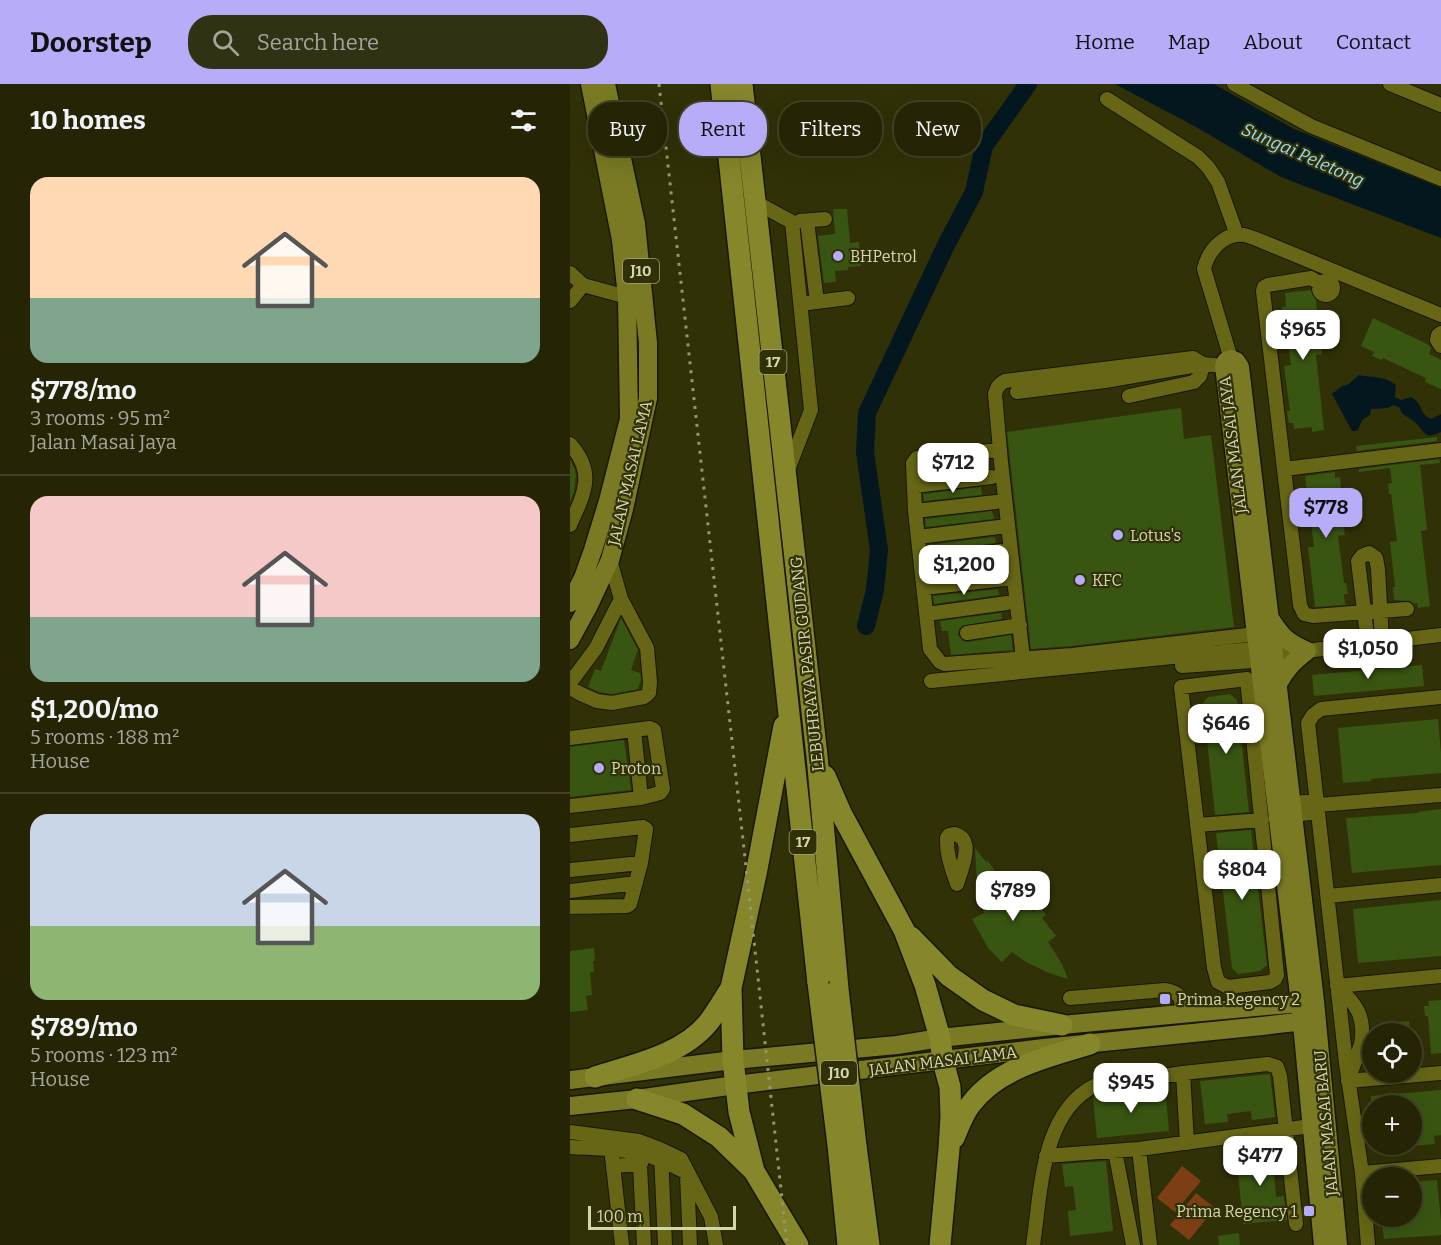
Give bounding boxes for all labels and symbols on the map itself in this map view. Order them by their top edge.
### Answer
water label: Sungai Peletong [1238,118,1368,192]
place label: BHPetrol [850,247,917,266]
marker: BHPetrol [831,249,845,263]
road number: J10 [623,259,659,283]
pin: $965 [1267,310,1339,361]
road number: 17 [760,350,786,374]
street label: JALAN MASAI JAYA [1215,374,1251,516]
street label: JALAN MASAI LAMA [604,398,656,548]
pin: $712 [917,443,989,494]
pin: $778 [1290,488,1362,539]
place label: Lotus's [1130,526,1181,545]
marker: Lotus's [1111,528,1125,542]
pin: $1,200 [915,545,1013,596]
street label: LEBUHRAYA PASIR GUDANG [786,556,828,772]
place label: KFC [1092,571,1122,590]
marker: KFC [1073,573,1087,587]
pin: $1,050 [1319,629,1417,680]
pin: $646 [1190,704,1262,755]
place label: Proton [611,759,661,778]
marker: Proton [592,761,606,775]
road number: 17 [790,830,816,854]
pin: $804 [1206,850,1278,901]
pin: $789 [977,871,1049,922]
place label: Prima Regency 2 [1177,990,1300,1009]
marker: Prima Regency 2 [1158,992,1172,1006]
street label: JALAN MASAI LAMA [867,1042,1019,1080]
street label: JALAN MASAI BARU [1310,1049,1342,1198]
road number: J10 [821,1061,857,1085]
pin: $945 [1095,1063,1167,1114]
pin: $477 [1224,1136,1296,1187]
place label: Prima Regency 1 [1176,1202,1297,1221]
scale bar [588,1203,736,1230]
marker: Prima Regency 1 [1302,1204,1316,1218]

